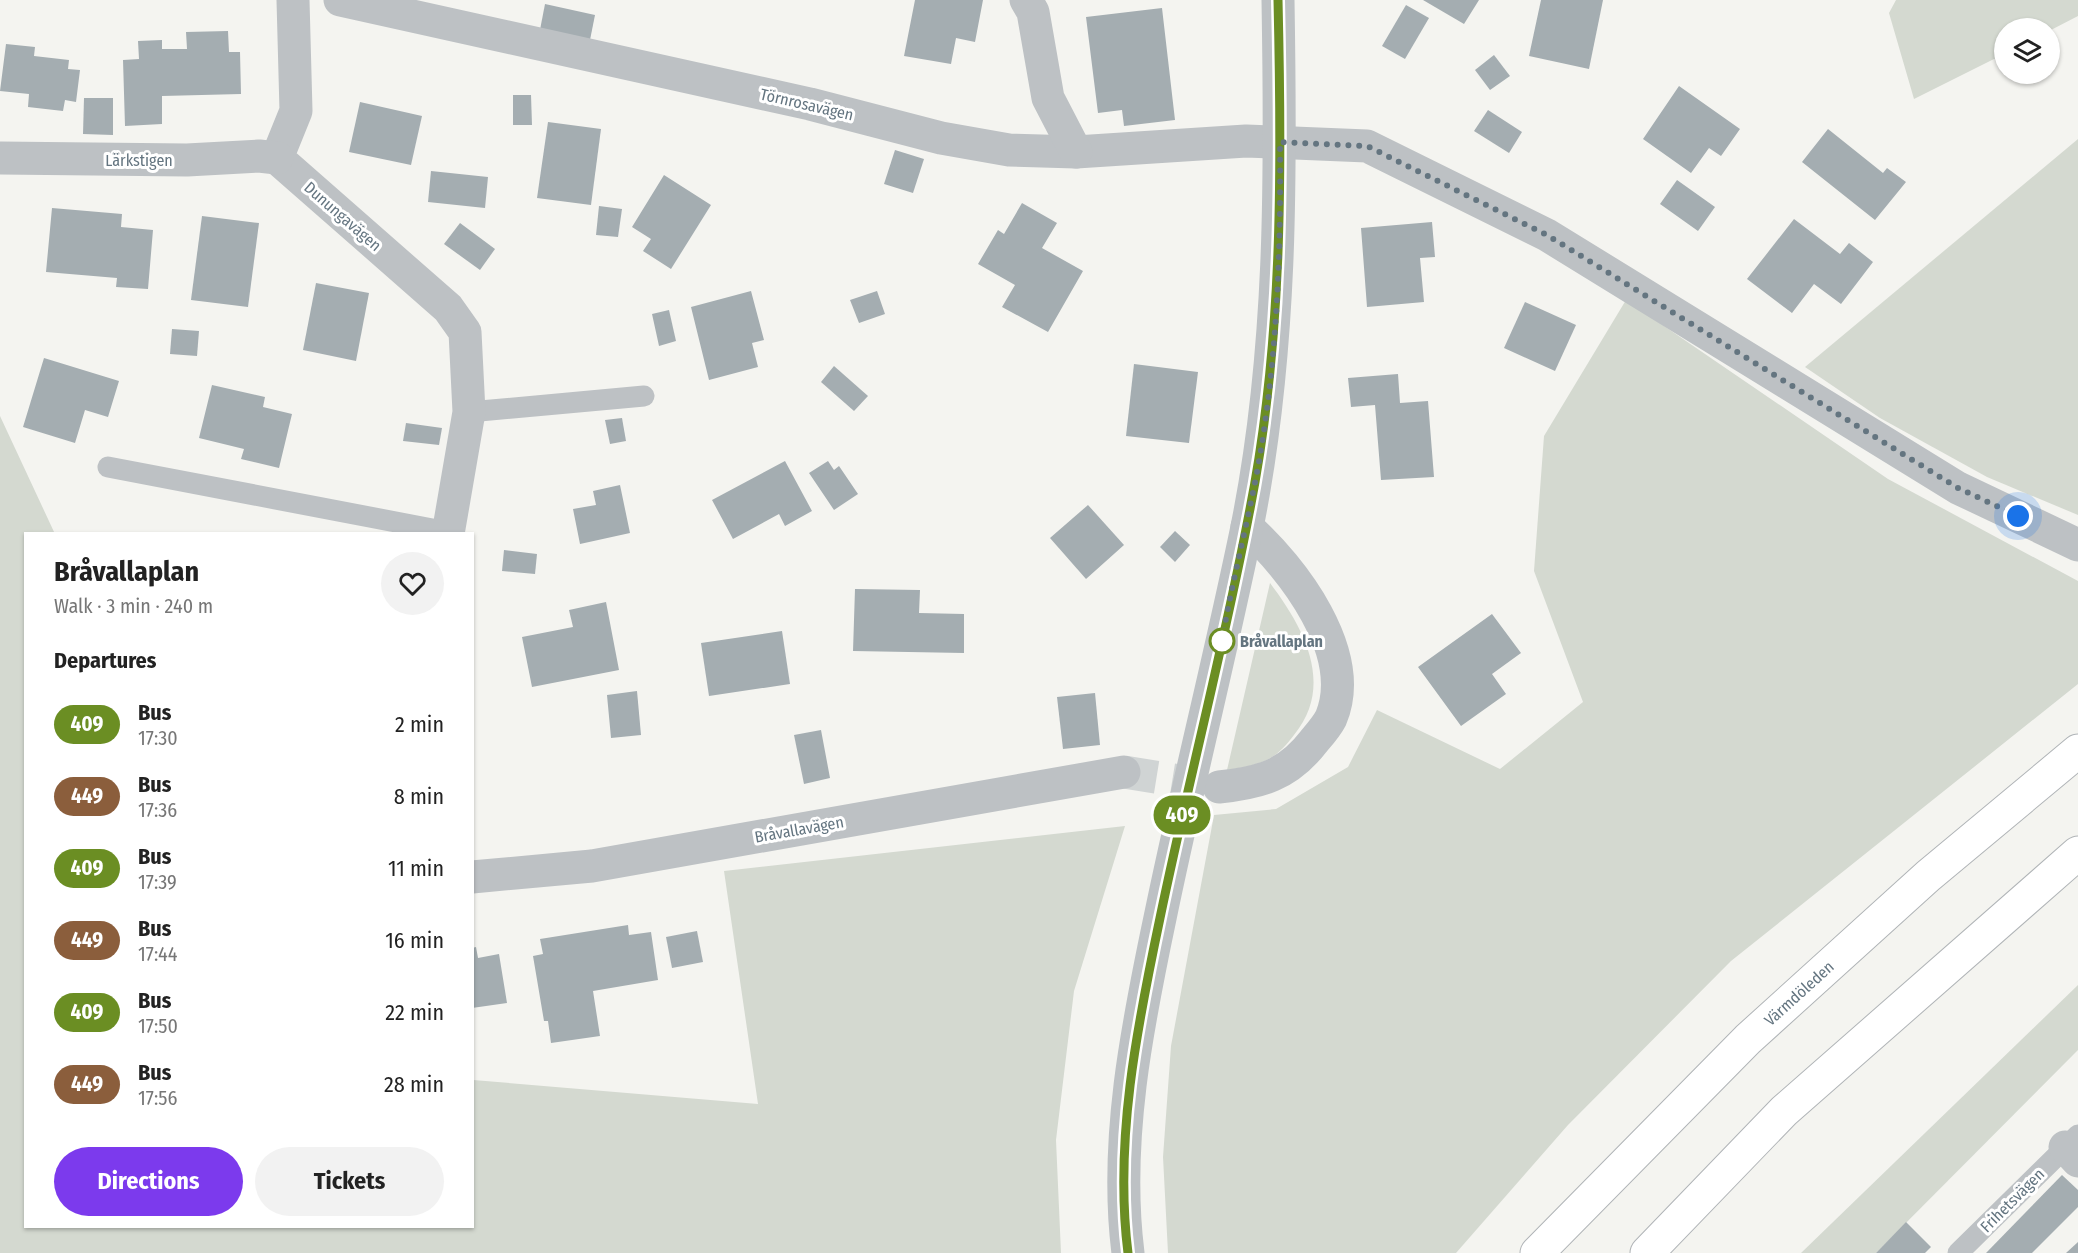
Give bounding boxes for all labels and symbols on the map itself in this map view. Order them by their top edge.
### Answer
street label: Törnrosavägen [758,85,855,124]
street label: Lärkstigen [105,151,173,170]
street label: Dunungavägen [300,178,385,255]
your location [2003,501,2033,531]
marker: Bråvallaplan [1209,628,1235,654]
place label: Bråvallaplan [1240,632,1323,651]
line badge: 409 [1148,796,1216,834]
street label: Bråvallavägen [753,812,845,847]
street label: Värmdöleden [1760,957,1838,1030]
street label: Frihetsvägen [1976,1164,2048,1236]

